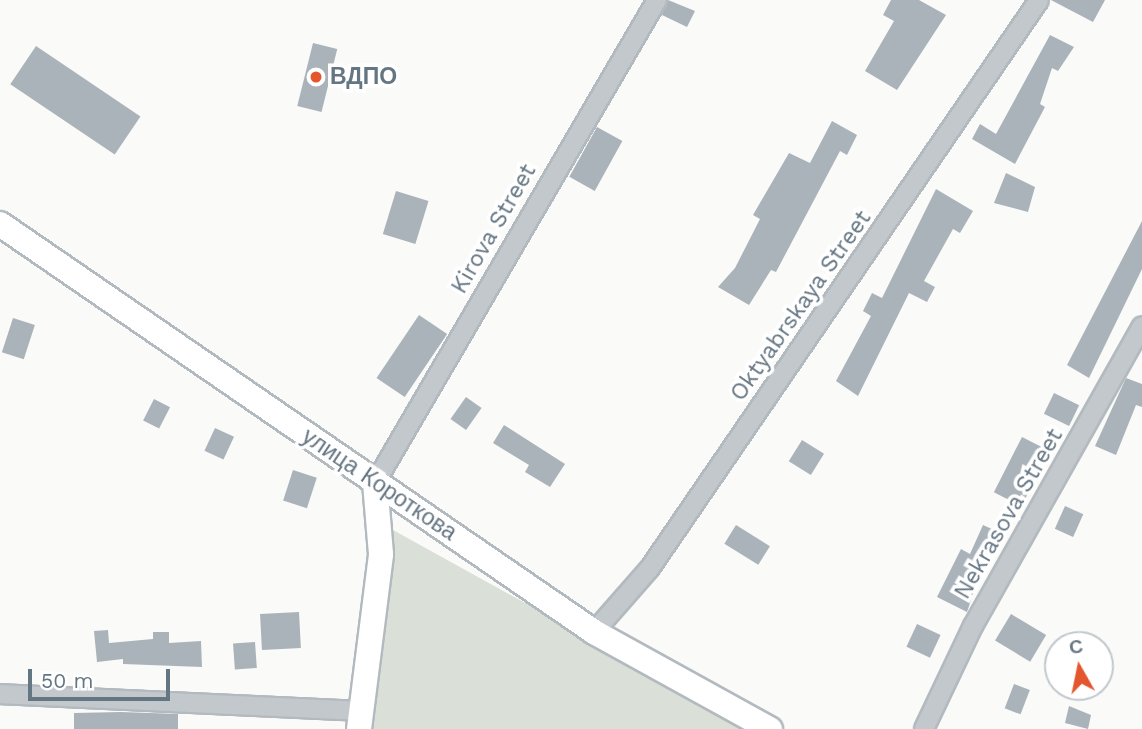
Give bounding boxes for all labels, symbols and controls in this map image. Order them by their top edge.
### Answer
place label: ВДПО [330,63,397,91]
marker: ВДПО [308,69,324,85]
street label: Kirova Street [446,159,542,299]
street label: Oktyabrskaya Street [725,205,877,407]
street label: улица Короткова [296,423,462,547]
street label: Nekrasova Street [949,424,1069,604]
north arrow [1044,631,1114,701]
text: С [1067,634,1085,659]
scale bar [32,656,173,700]
text: 50 m [41,668,93,693]

